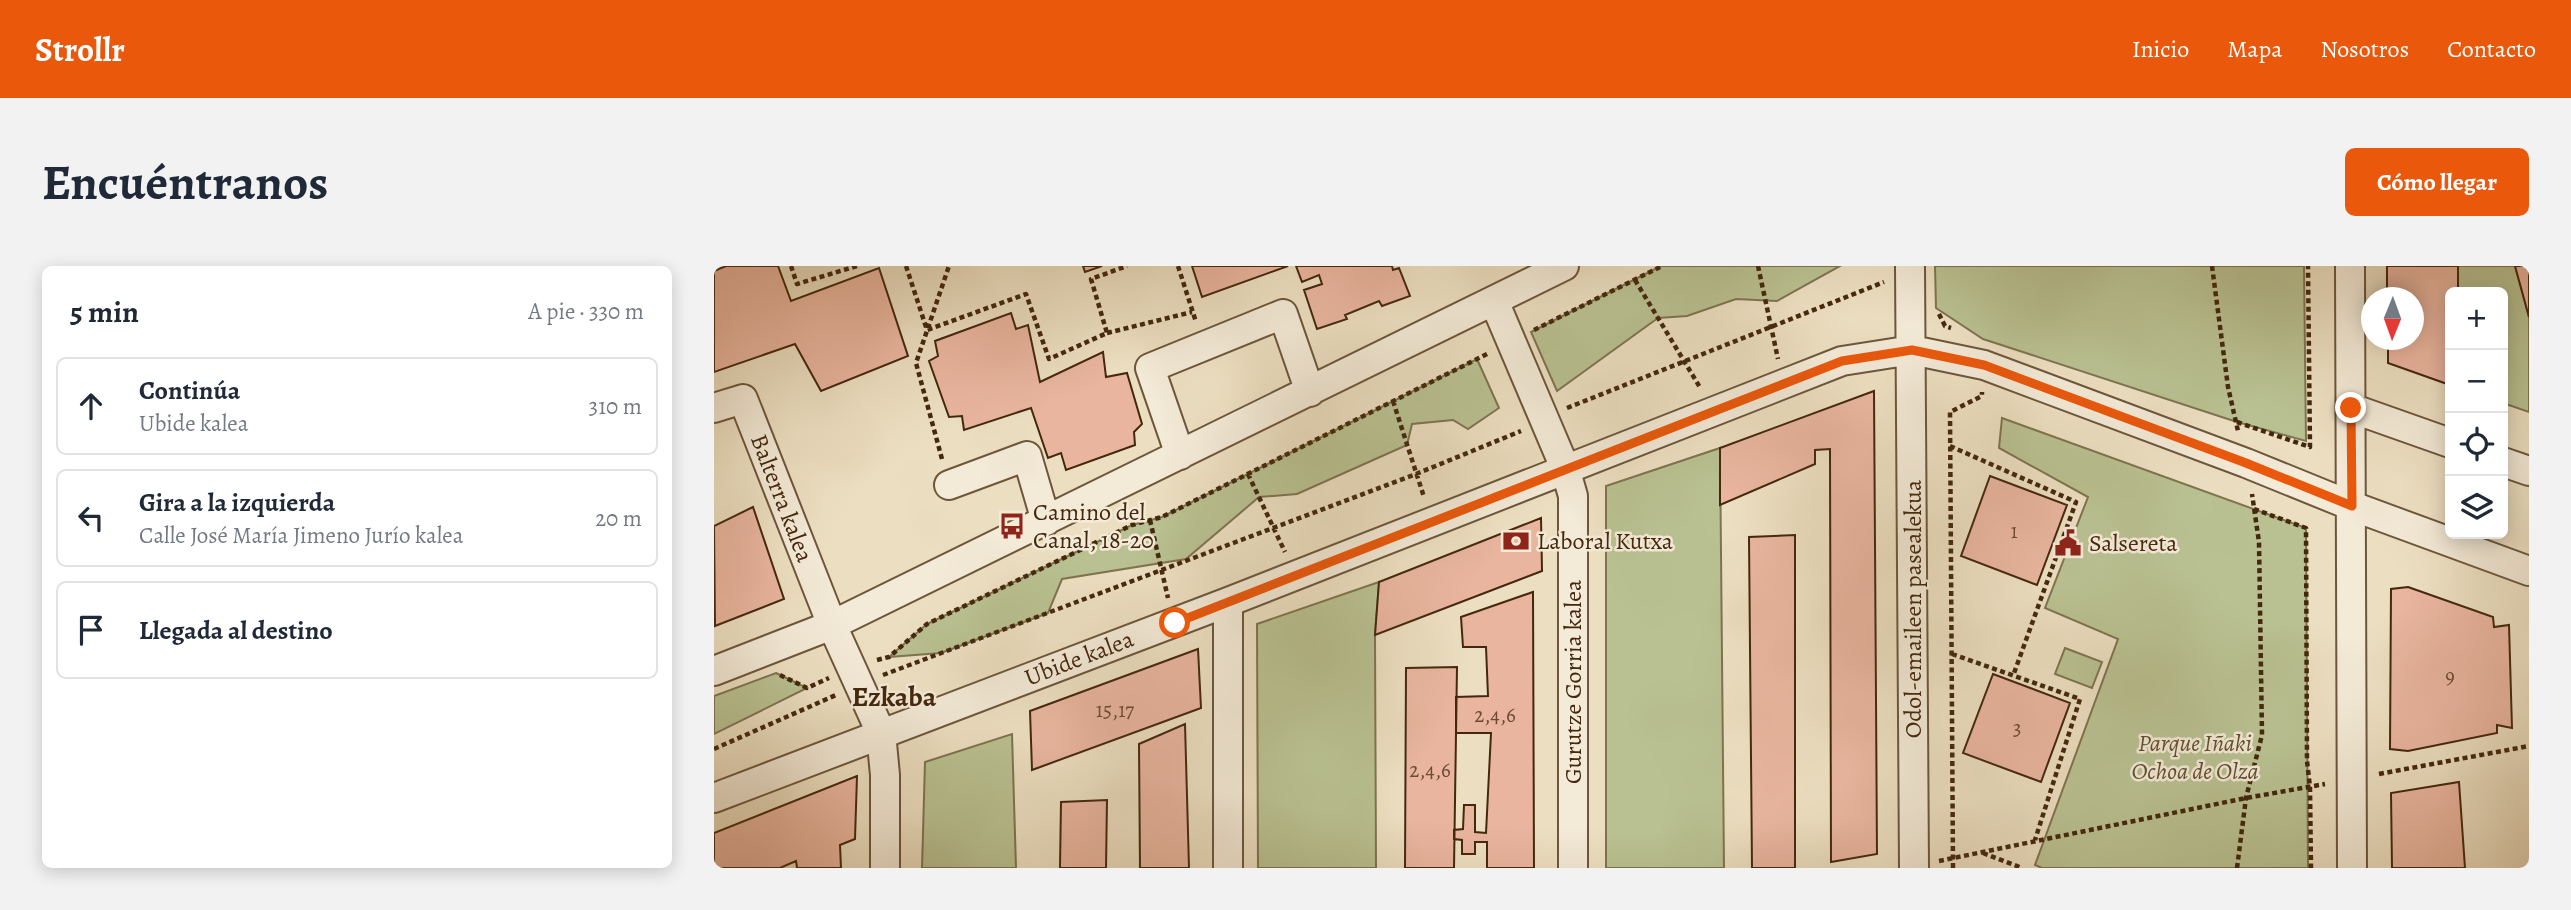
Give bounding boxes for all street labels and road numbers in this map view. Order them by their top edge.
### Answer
street label: Balterra kalea [743,429,821,567]
street label: Odol-emaileen pasealekua [1897,479,1929,738]
street label: Gurutze Gorria kalea [1557,579,1589,784]
street label: Ubide kalea [1020,622,1139,693]

